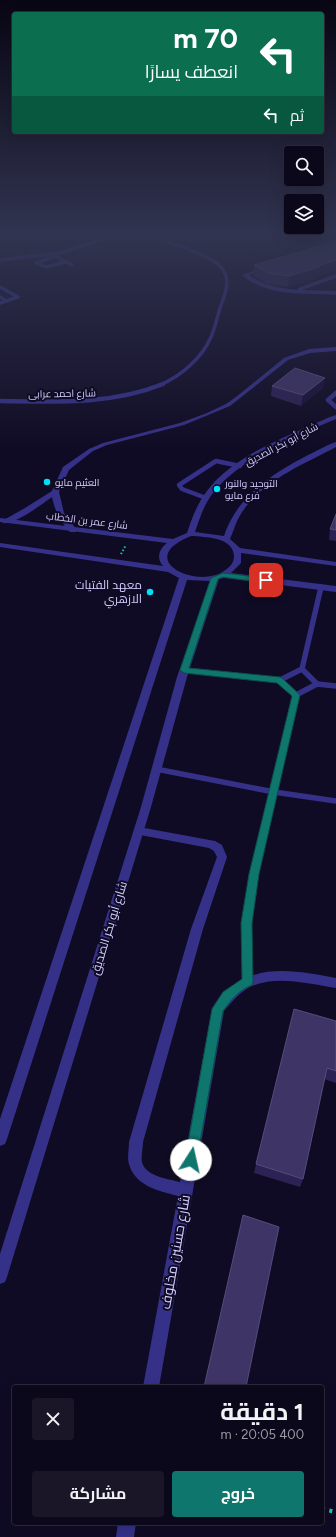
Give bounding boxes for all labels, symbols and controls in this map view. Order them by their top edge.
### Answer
text: 70 m [173,21,238,55]
icon: left [252,28,304,80]
text: انعطف يسارًا [145,61,238,83]
icon: left [260,104,282,126]
text: ثم [290,107,304,125]
map controls [284,146,324,234]
button: search [284,146,324,186]
button: layers [284,194,324,234]
street label: شارع احمد عرابى [28,386,96,401]
street label: شارع أبو بكر الصديق [242,420,320,469]
place label: العثيم مايو [55,476,100,490]
marker: العثيم مايو [42,477,52,487]
place label: التوحيد والنور فرع مايو [224,477,278,502]
marker: التوحيد والنور فرع مايو [212,484,222,494]
street label: شارع عمر بن الخطاب [45,509,128,532]
pin [249,563,283,597]
icon: arrive [255,569,277,591]
place label: معهد الفتيات الازهري [75,578,142,609]
marker: معهد الفتيات الازهري [145,587,155,597]
street label: شارع أبو بكر الصديق [87,879,131,977]
position arrow [170,1139,212,1181]
street label: شارع حسنين مخلوف [157,1193,194,1311]
text: 1 دقيقة [220,1397,304,1426]
button: close [32,1398,74,1440]
text: 400 m · 20:05 [221,1427,304,1442]
button: مشاركة [32,1471,164,1517]
button: خروج [172,1471,304,1517]

